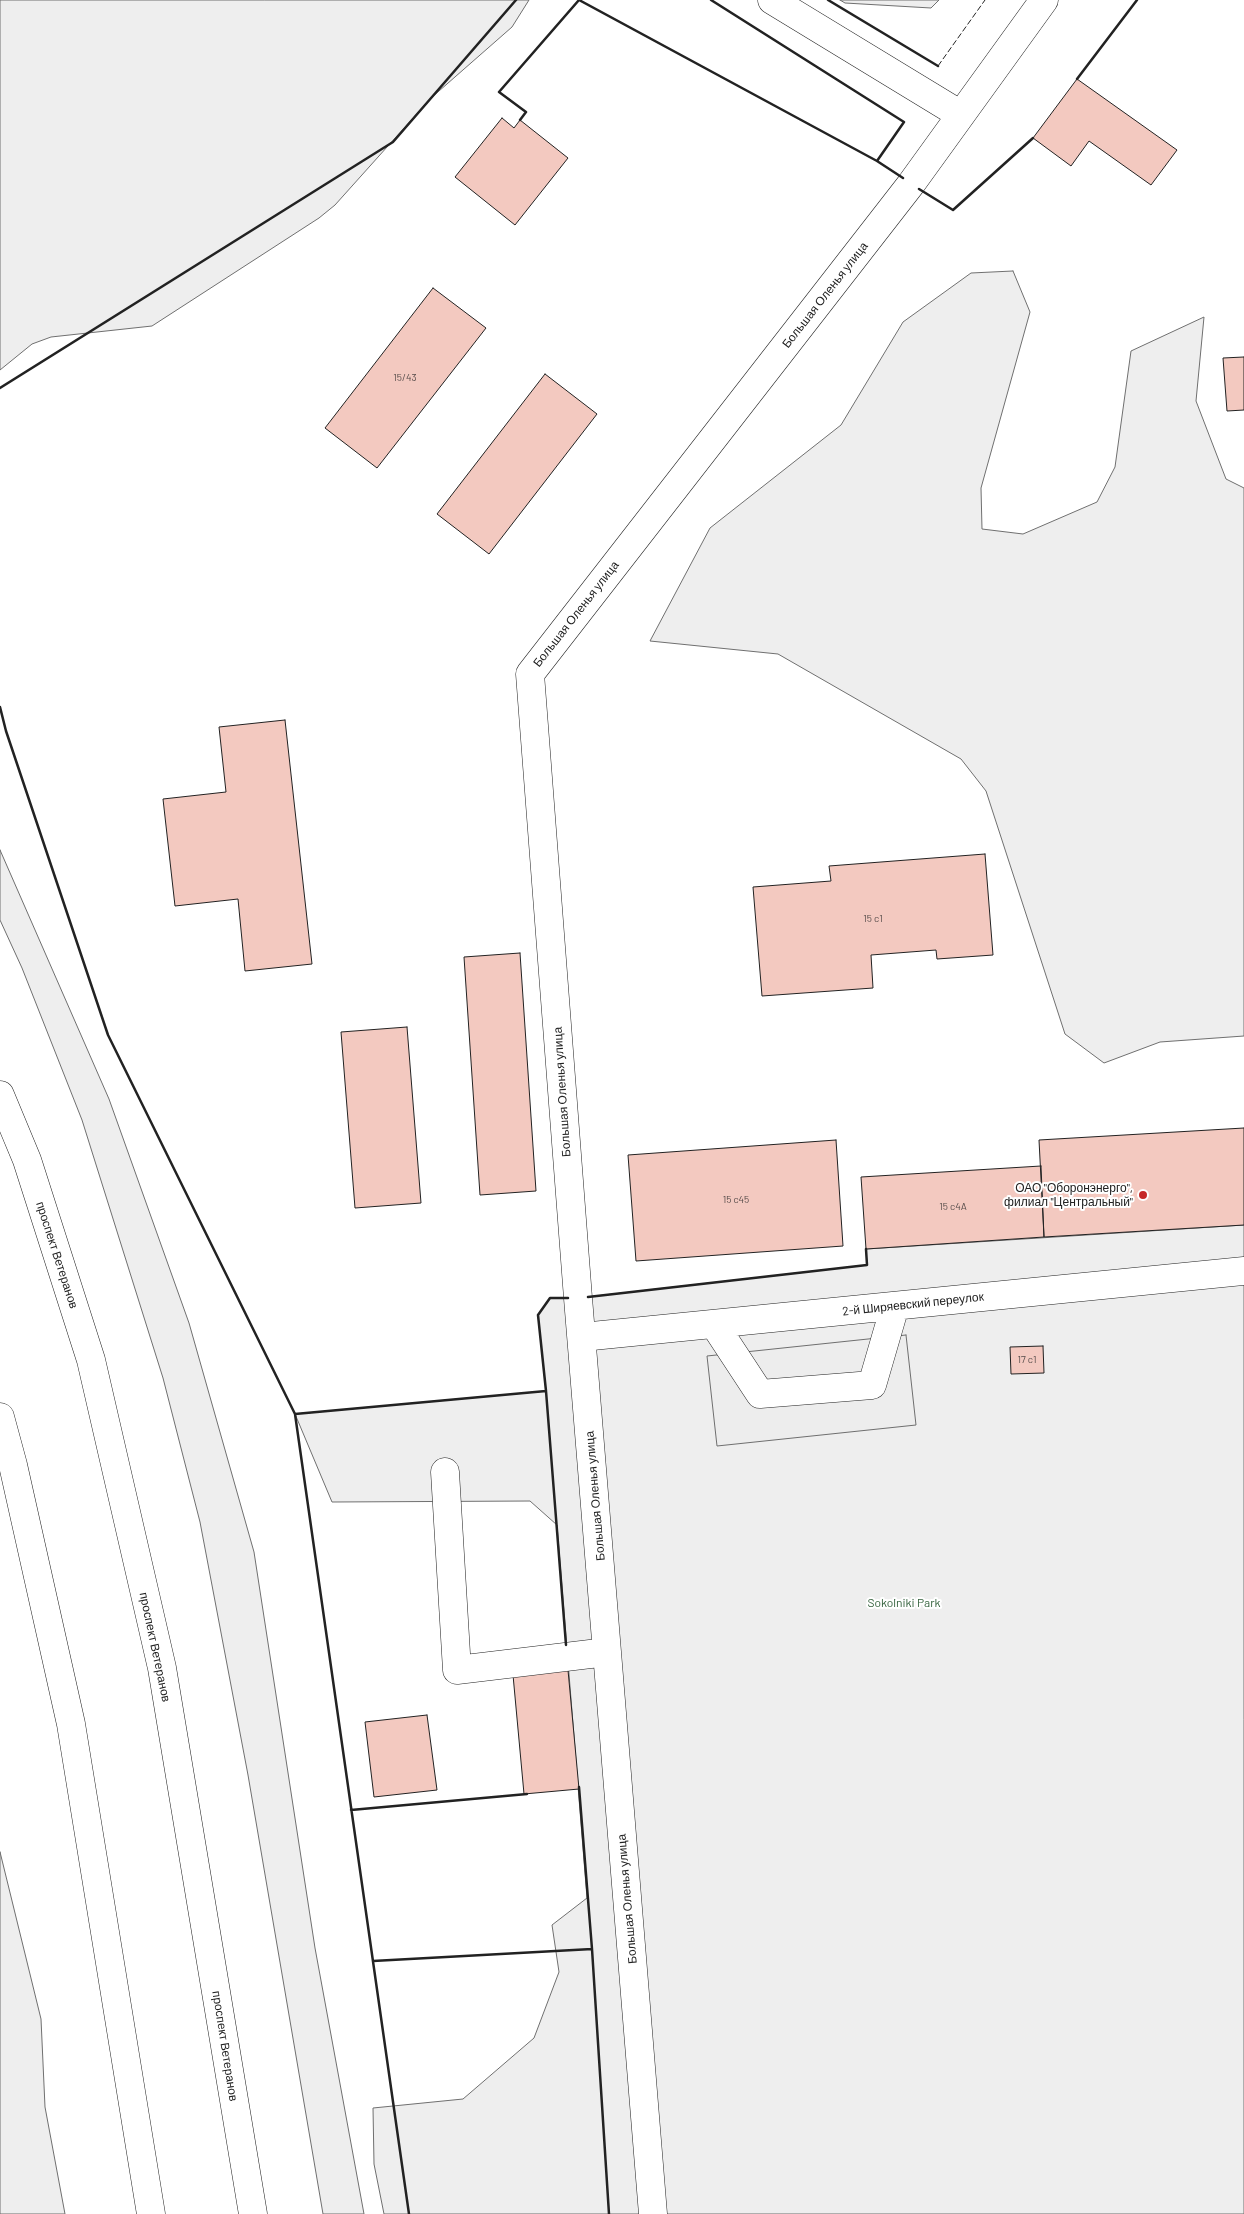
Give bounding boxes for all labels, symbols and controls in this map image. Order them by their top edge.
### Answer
street label: Большая Оленья улица [779,239,871,351]
house number: 15/43 [393,372,417,384]
street label: Большая Оленья улица [530,558,622,670]
house number: 15 c1 [863,913,883,925]
street label: Большая Оленья улица [550,1026,574,1158]
place label: ОАО "Оборонэнерго", филиал "Центральный" [1004,1181,1133,1209]
marker: ОАО "Оборонэнерго", филиал "Центральный" [1137,1189,1149,1201]
house number: 15 c45 [723,1194,749,1206]
street label: проспект Ветеранов [33,1200,81,1310]
house number: 15 c4A [939,1201,967,1213]
street label: 2-й Ширяевский переулок [842,1289,984,1319]
house number: 17 c1 [1018,1354,1036,1366]
street label: Большая Оленья улица [582,1430,608,1562]
street label: проспект Ветеранов [136,1591,174,1703]
park label: Sokolniki Park [867,1596,941,1610]
street label: Большая Оленья улица [614,1833,640,1965]
street label: проспект Ветеранов [209,1990,241,2102]

